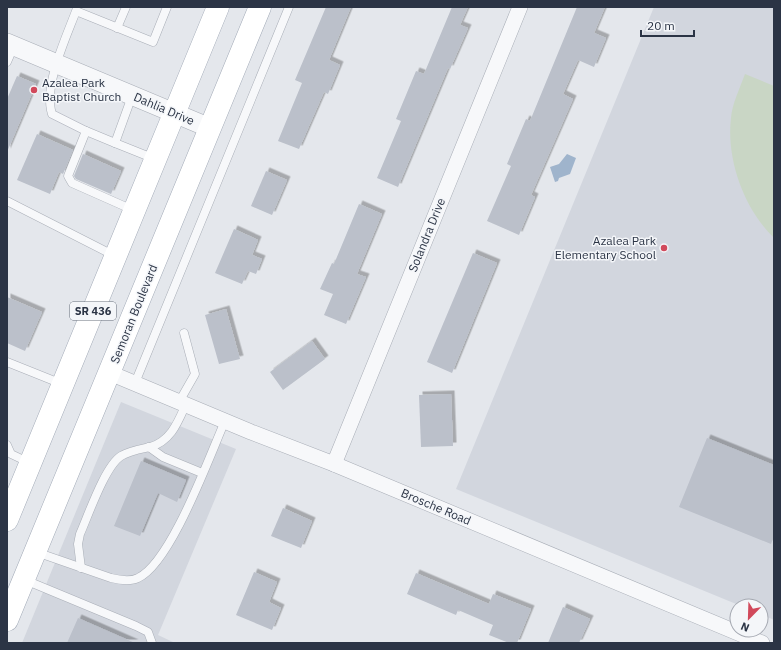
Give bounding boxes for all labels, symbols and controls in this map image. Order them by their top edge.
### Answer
scale bar [641,12,694,38]
text: 20 m [647,18,675,33]
place label: Azalea Park Baptist Church [42,75,121,104]
marker: Azalea Park Baptist Church [29,85,39,95]
street label: Dahlia Drive [132,89,197,128]
street label: Solandra Drive [405,195,448,274]
place label: Azalea Park Elementary School [555,233,657,262]
marker: Azalea Park Elementary School [659,243,669,253]
street label: Semoran Boulevard [107,262,160,366]
road number: SR 436 [70,302,116,320]
street label: Brosche Road [399,485,473,528]
north arrow [729,598,769,638]
text: N [739,619,751,635]

